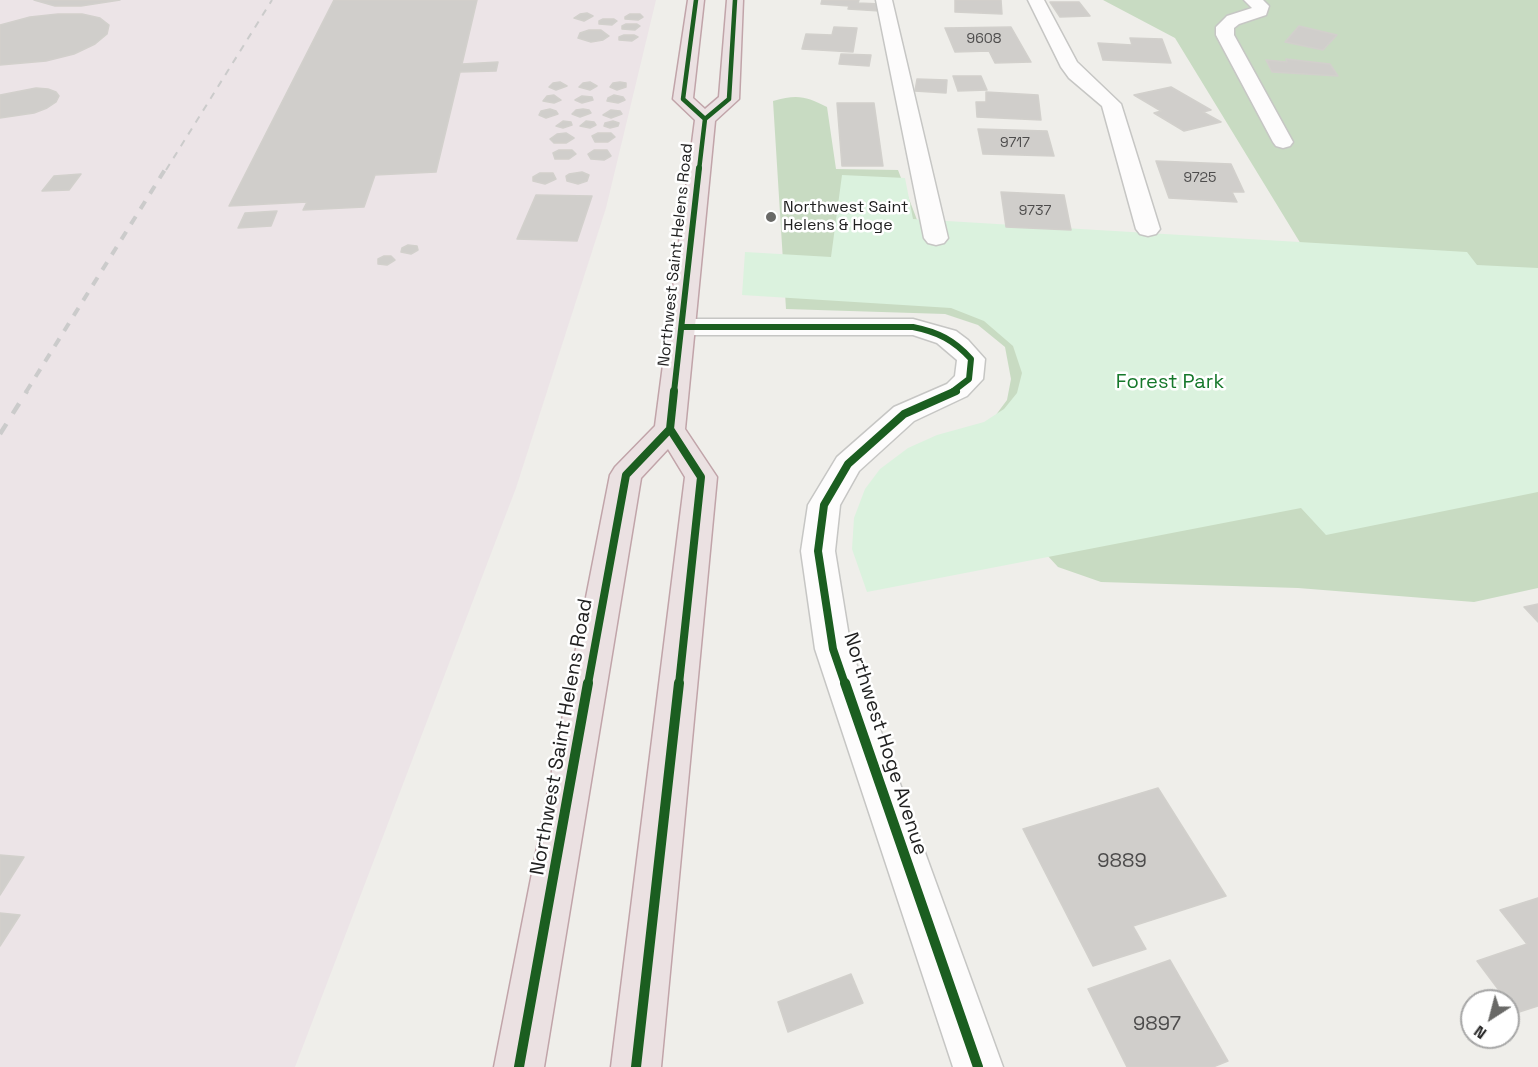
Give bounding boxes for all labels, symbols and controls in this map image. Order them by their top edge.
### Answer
house number: 9608 [967,31,1001,47]
house number: 9717 [1000,135,1030,151]
street label: Northwest Saint Helens Road [655,142,697,368]
house number: 9725 [1184,170,1216,186]
place label: Northwest Saint Helens & Hoge [783,198,908,236]
house number: 9737 [1019,203,1051,219]
marker: Northwest Saint Helens & Hoge [764,210,778,224]
park label: Forest Park [1116,371,1224,395]
street label: Northwest Saint Helens Road [526,597,598,877]
street label: Northwest Hoge Avenue [838,630,932,858]
house number: 9889 [1097,850,1147,874]
north arrow [1460,989,1520,1049]
house number: 9897 [1133,1013,1181,1037]
text: N [1470,1021,1491,1044]

